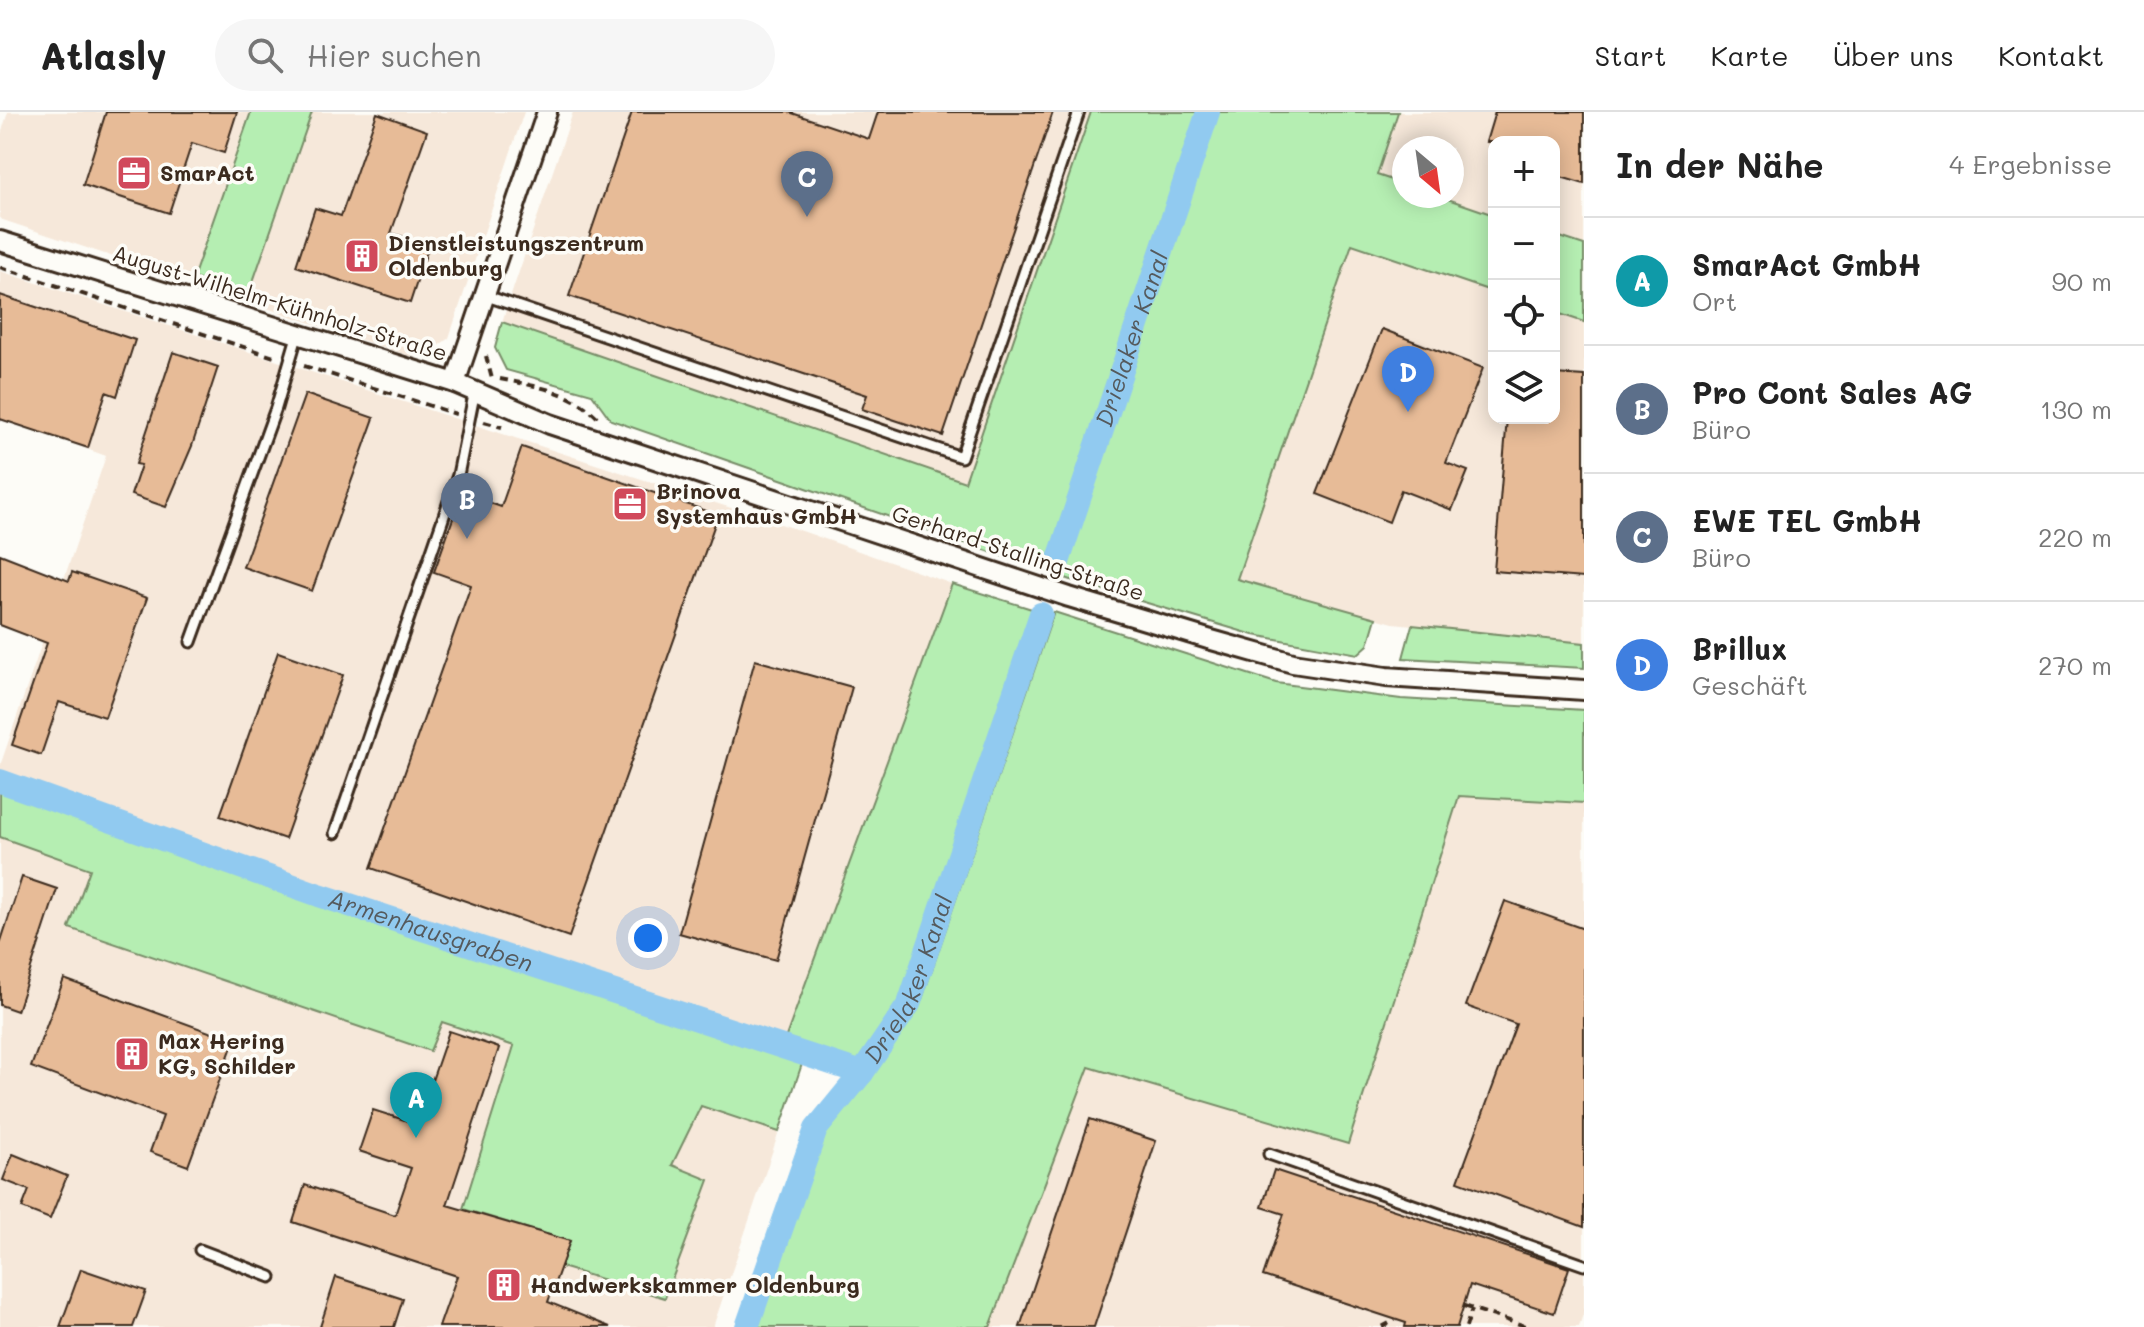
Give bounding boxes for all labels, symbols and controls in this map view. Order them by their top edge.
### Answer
search box [215,19,775,91]
text: Atlasly [40,30,167,80]
icon: search [243,33,287,77]
text: Hier suchen [307,35,482,75]
text: Start [1595,37,1666,73]
text: Karte [1710,37,1789,73]
text: Über uns [1833,37,1954,73]
text: Kontakt [1998,37,2104,73]
north arrow [1392,136,1464,208]
map controls [1488,136,1560,424]
button: + [1488,136,1560,208]
text: In der Nähe [1616,142,1824,187]
text: 4 Ergebnisse [1949,147,2112,181]
pin: C [781,151,833,217]
office icon: SmarAct [115,154,153,192]
place label: SmarAct [160,158,255,187]
button: − [1488,208,1560,280]
place label: Dienstleistungszentrum Oldenburg [388,228,644,282]
building icon: Dienstleistungszentrum Oldenburg [343,237,381,275]
street label: August-Wilhelm-Kühnholz-Straße [109,238,451,367]
text: SmarAct GmbH [1692,244,1922,284]
water label: Drielaker Kanal [1087,247,1174,430]
text: A [1633,264,1651,298]
text: 90 m [2052,264,2112,298]
button: locate [1488,280,1560,352]
text: Ort [1692,284,1737,318]
pin: D [1382,346,1434,412]
button: layers [1488,352,1560,424]
text: Pro Cont Sales AG [1692,372,1972,412]
text: B [1633,392,1651,426]
text: 130 m [2040,392,2112,426]
text: Büro [1692,412,1751,446]
pin: B [441,473,493,539]
place label: Brinova Systemhaus GmbH [656,476,857,530]
office icon: Brinova Systemhaus GmbH [611,485,649,523]
street label: Gerhard-Stalling-Straße [888,498,1148,607]
text: EWE TEL GmbH [1692,500,1922,540]
text: C [1632,520,1652,554]
text: 220 m [2038,520,2112,554]
text: Büro [1692,540,1751,574]
text: Brillux [1692,628,1787,668]
text: D [1633,648,1651,682]
text: 270 m [2038,648,2112,682]
text: Geschäft [1692,668,1808,702]
water label: Armenhausgraben [325,882,537,978]
water label: Drielaker Kanal [856,891,959,1069]
your location [628,918,668,958]
place label: Max Hering KG, Schilder [158,1026,296,1080]
building icon: Max Hering KG, Schilder [113,1035,151,1073]
pin: A [390,1072,442,1138]
building icon: Handwerkskammer Oldenburg [485,1266,523,1304]
place label: Handwerkskammer Oldenburg [530,1270,860,1299]

